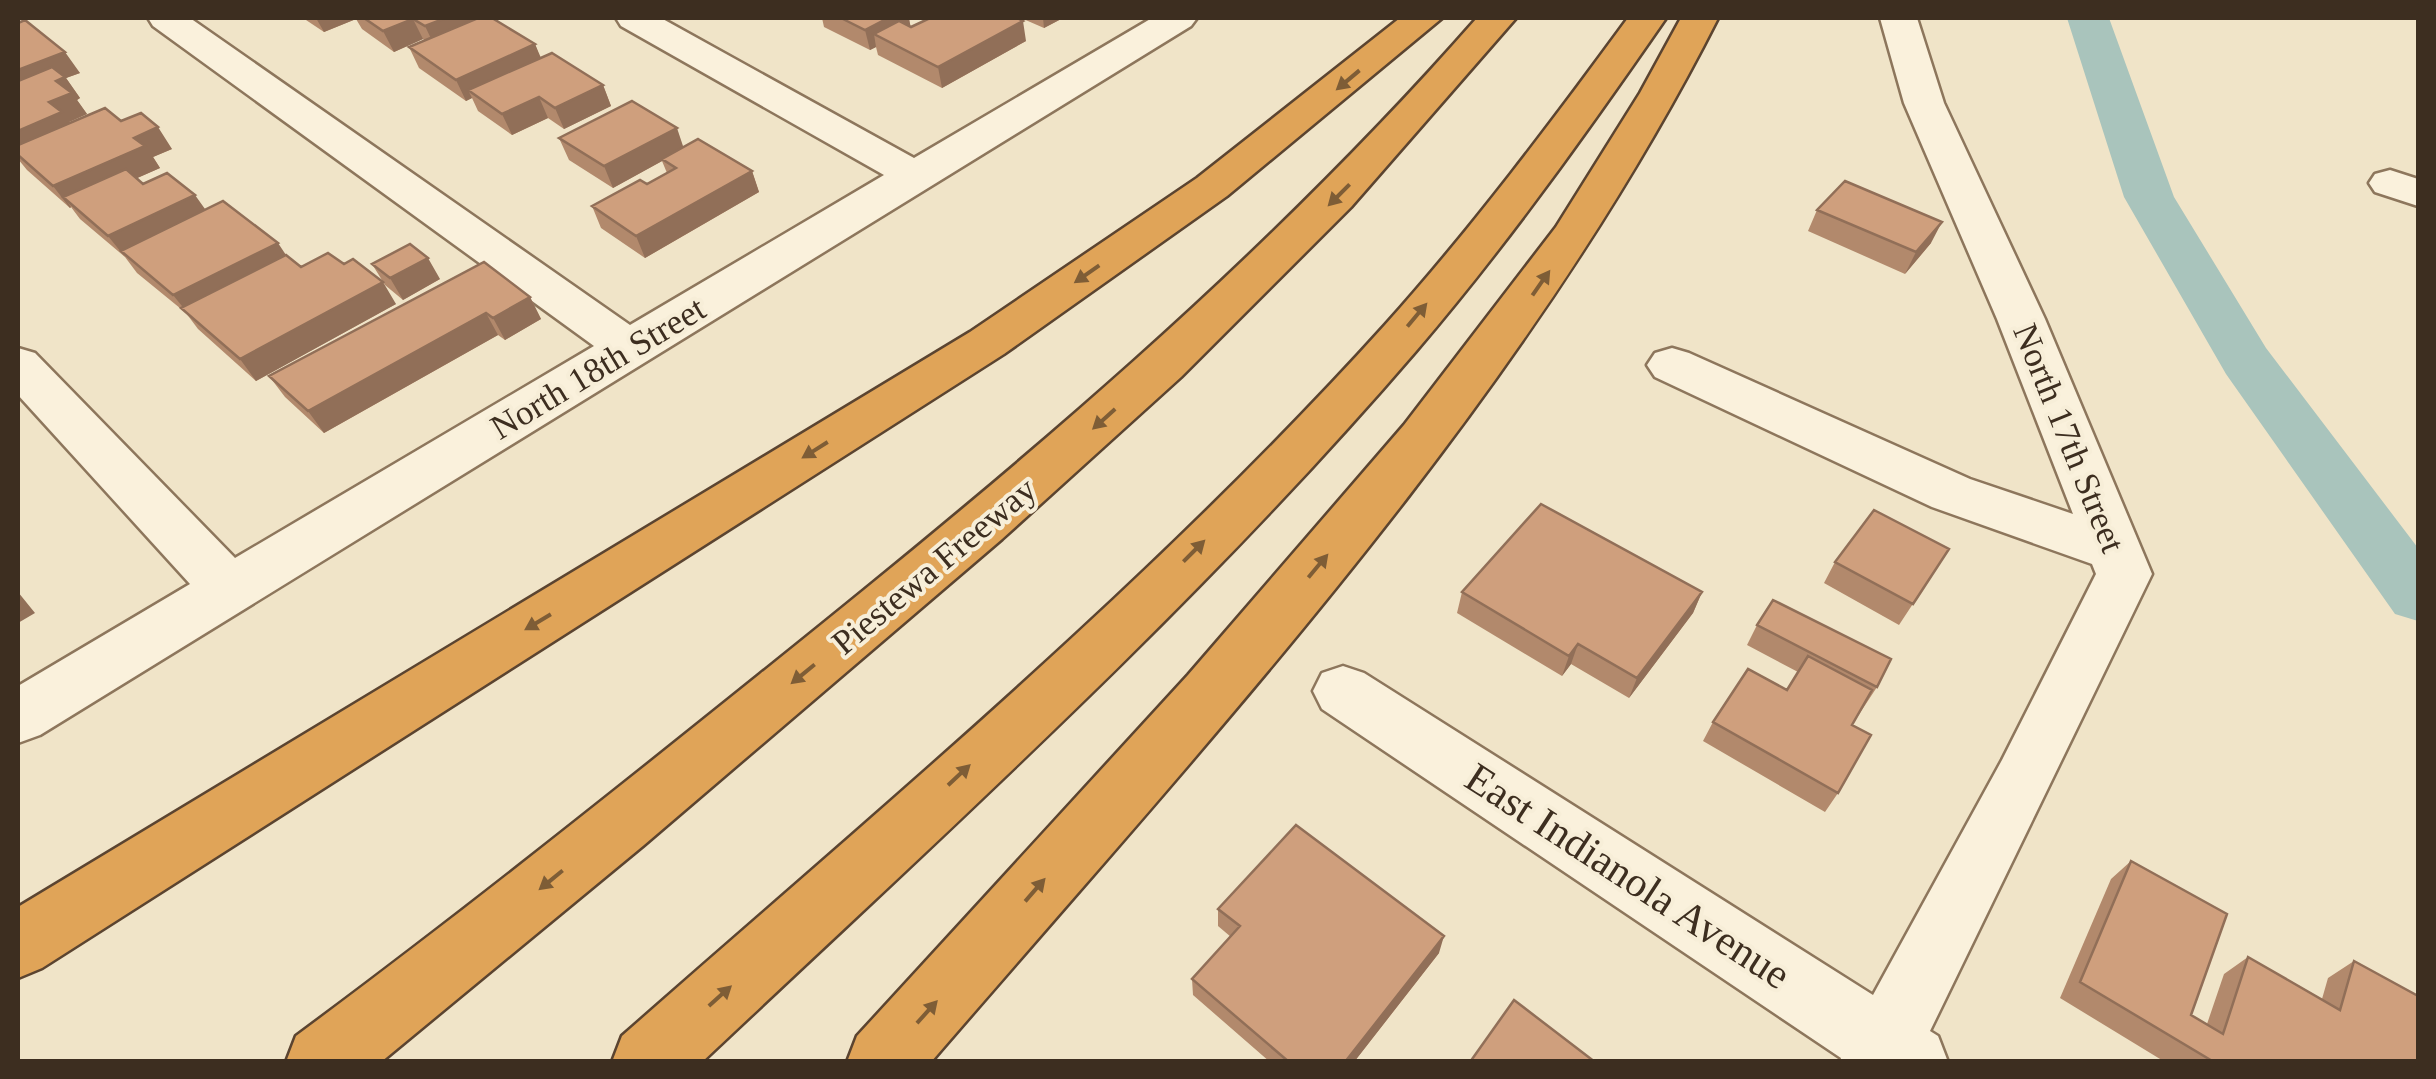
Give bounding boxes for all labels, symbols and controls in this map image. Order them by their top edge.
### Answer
one-way arrow [1335,68,1360,90]
one-way arrow [1328,182,1351,206]
one-way arrow [1074,264,1101,283]
one-way arrow [1531,270,1550,296]
street label: North 18th Street [484,289,712,447]
one-way arrow [1406,302,1427,327]
street label: North 17th Street [2005,318,2133,558]
one-way arrow [1092,408,1117,430]
one-way arrow [801,441,828,459]
street label: Piestewa Freeway [824,469,1044,662]
one-way arrow [1182,539,1205,563]
one-way arrow [1307,553,1328,578]
one-way arrow [524,613,552,630]
one-way arrow [790,663,816,685]
street label: East Indianola Avenue [1457,754,1799,998]
one-way arrow [947,764,971,787]
one-way arrow [539,869,564,890]
one-way arrow [1024,877,1046,902]
one-way arrow [708,985,732,1008]
one-way arrow [915,1000,938,1024]

